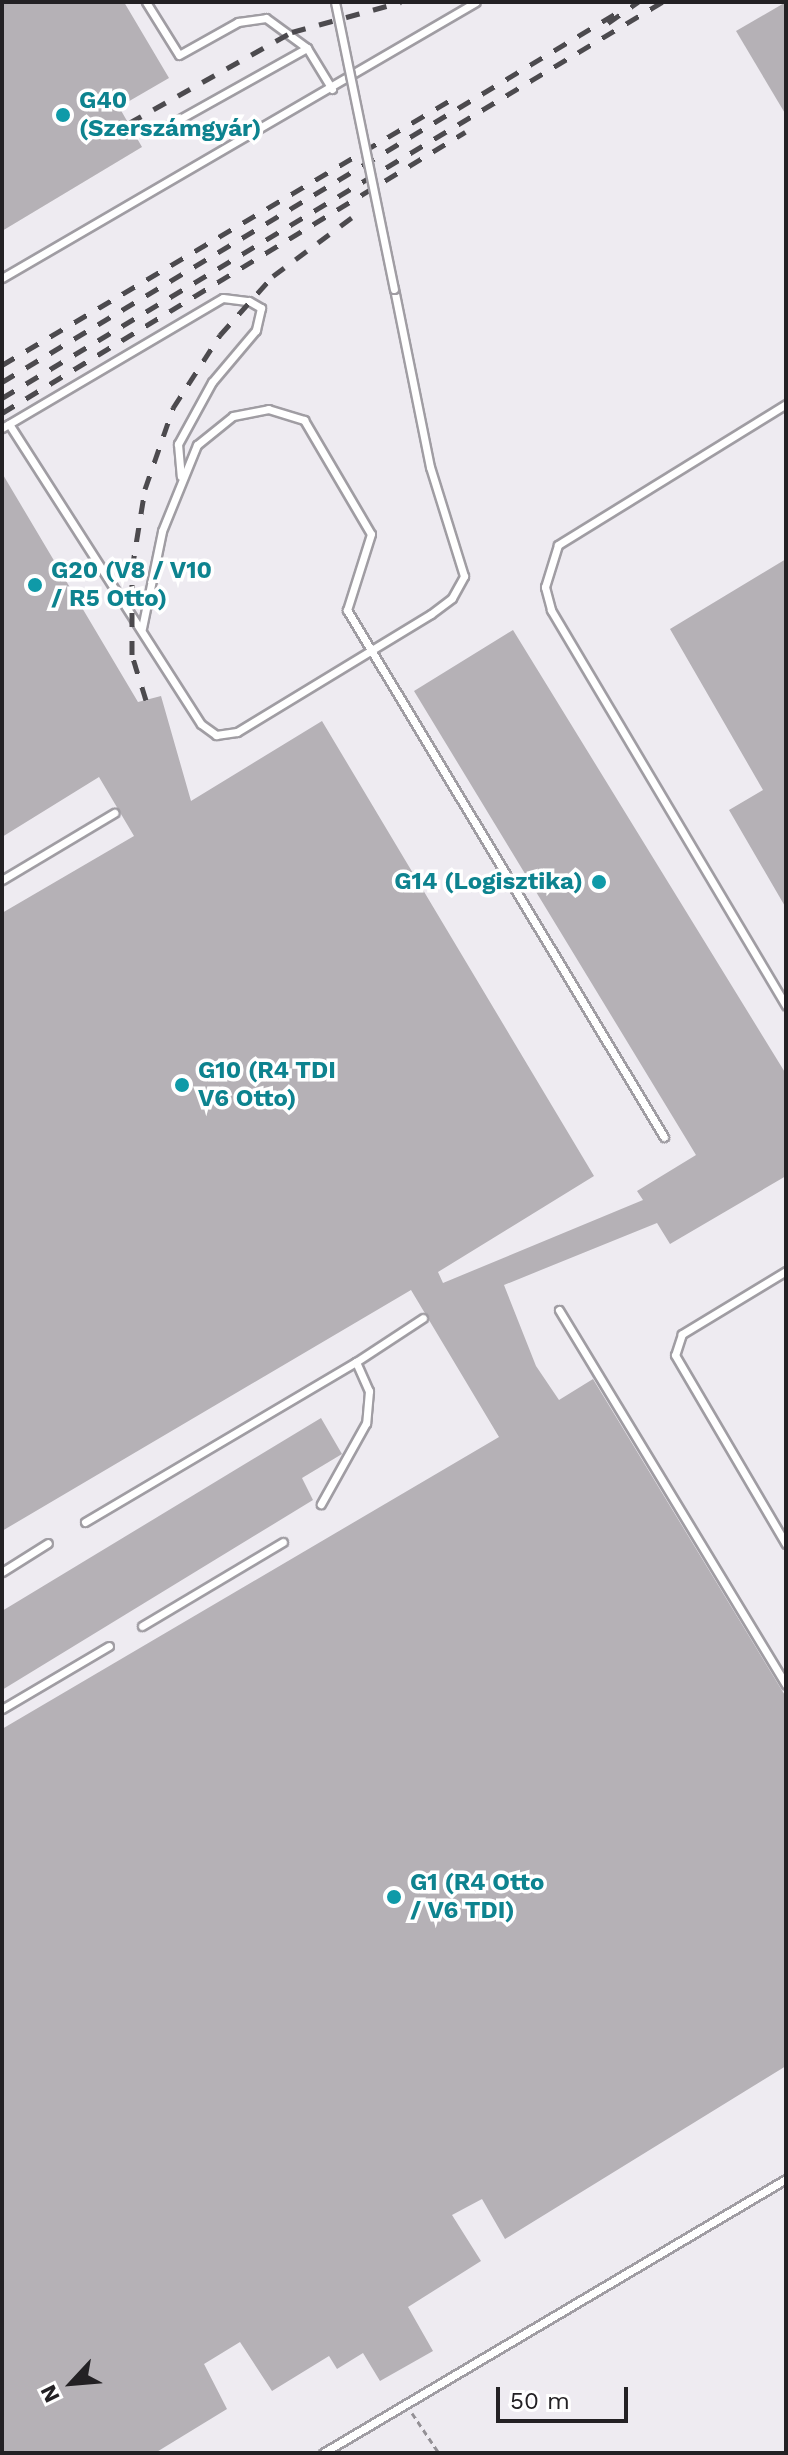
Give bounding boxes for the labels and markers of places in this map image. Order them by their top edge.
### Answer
place label: G40 (Szerszámgyár) [79,87,261,143]
marker: G40 (Szerszámgyár) [54,106,72,124]
place label: G20 (V8 / V10 / R5 Otto) [51,557,213,613]
marker: G20 (V8 / V10 / R5 Otto) [26,576,44,594]
place label: G14 (Logisztika) [394,868,583,896]
marker: G14 (Logisztika) [590,873,608,891]
place label: G10 (R4 TDI V6 Otto) [198,1057,336,1113]
marker: G10 (R4 TDI V6 Otto) [173,1076,191,1094]
place label: G1 (R4 Otto / V6 TDI) [410,1869,544,1925]
marker: G1 (R4 Otto / V6 TDI) [385,1888,403,1906]

